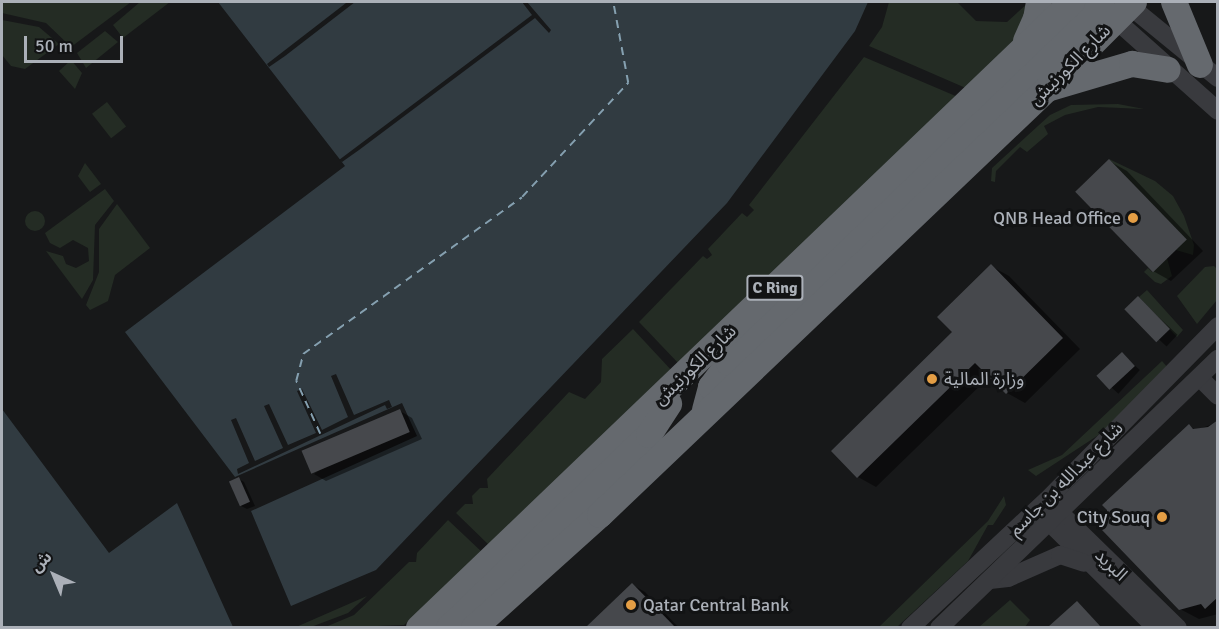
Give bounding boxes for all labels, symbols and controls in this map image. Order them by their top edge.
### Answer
street label: شارع الكورنيش [1025,20,1115,110]
scale bar [27,24,126,62]
text: 50 m [35,35,73,57]
place label: QNB Head Office [993,207,1121,229]
marker: QNB Head Office [1126,211,1140,225]
road number: C Ring [745,275,805,301]
street label: شارع الكورنيش [649,320,741,410]
place label: وزارة المالية [944,368,1024,390]
marker: وزارة المالية [925,372,939,386]
street label: شارع عبدالله بن جاسم [1004,417,1128,541]
place label: City Souq [1077,506,1150,528]
marker: City Souq [1155,510,1169,524]
street label: البريد [1090,544,1132,586]
north arrow [24,545,84,605]
text: ش [27,547,56,577]
place label: Qatar Central Bank [643,594,789,616]
marker: Qatar Central Bank [624,598,638,612]

